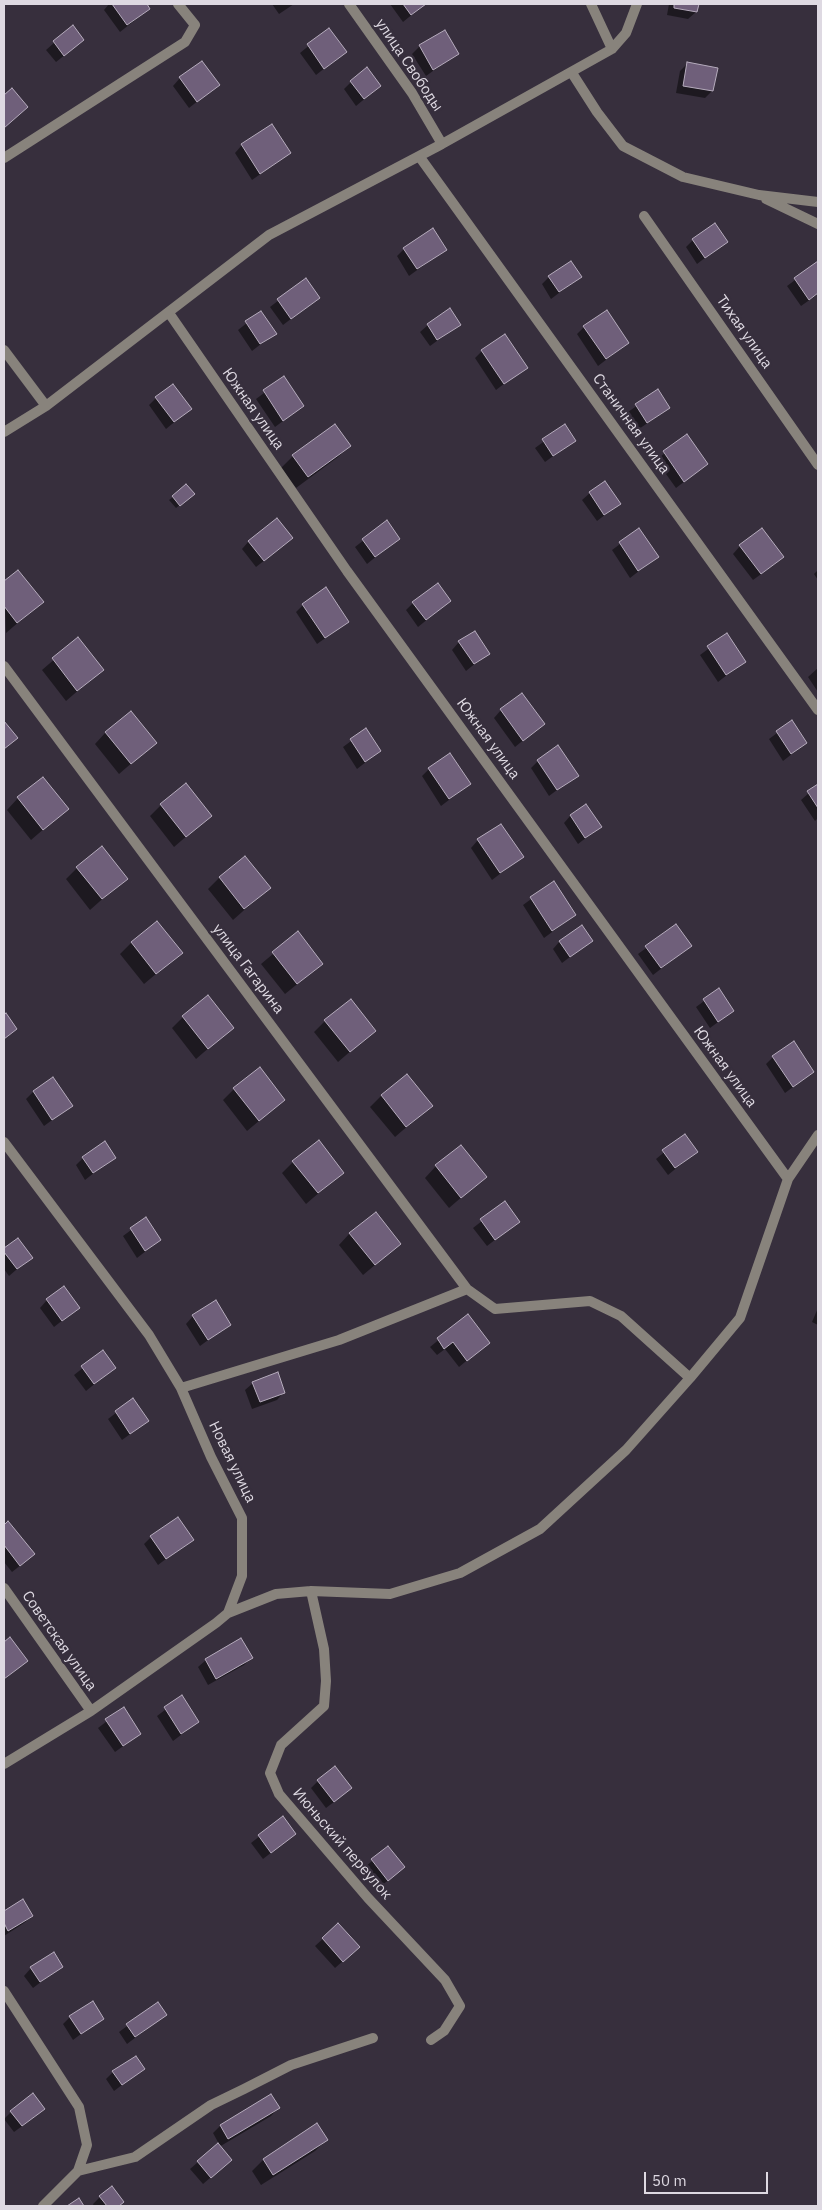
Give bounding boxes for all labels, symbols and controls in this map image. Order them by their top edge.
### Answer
street label: улица Свободы [371,15,447,115]
street label: Тихая улица [712,292,776,372]
street label: Южная улица [218,365,288,453]
street label: Станичная улица [588,370,674,478]
street label: Южная улица [453,695,523,783]
street label: улица Гагарина [208,920,288,1018]
street label: Южная улица [690,1023,760,1111]
street label: Новая улица [205,1418,259,1506]
street label: Советская улица [18,1588,100,1694]
street label: Июньский переулок [289,1785,395,1903]
scale bar [647,2162,771,2194]
text: 50 m [652,2171,687,2190]

